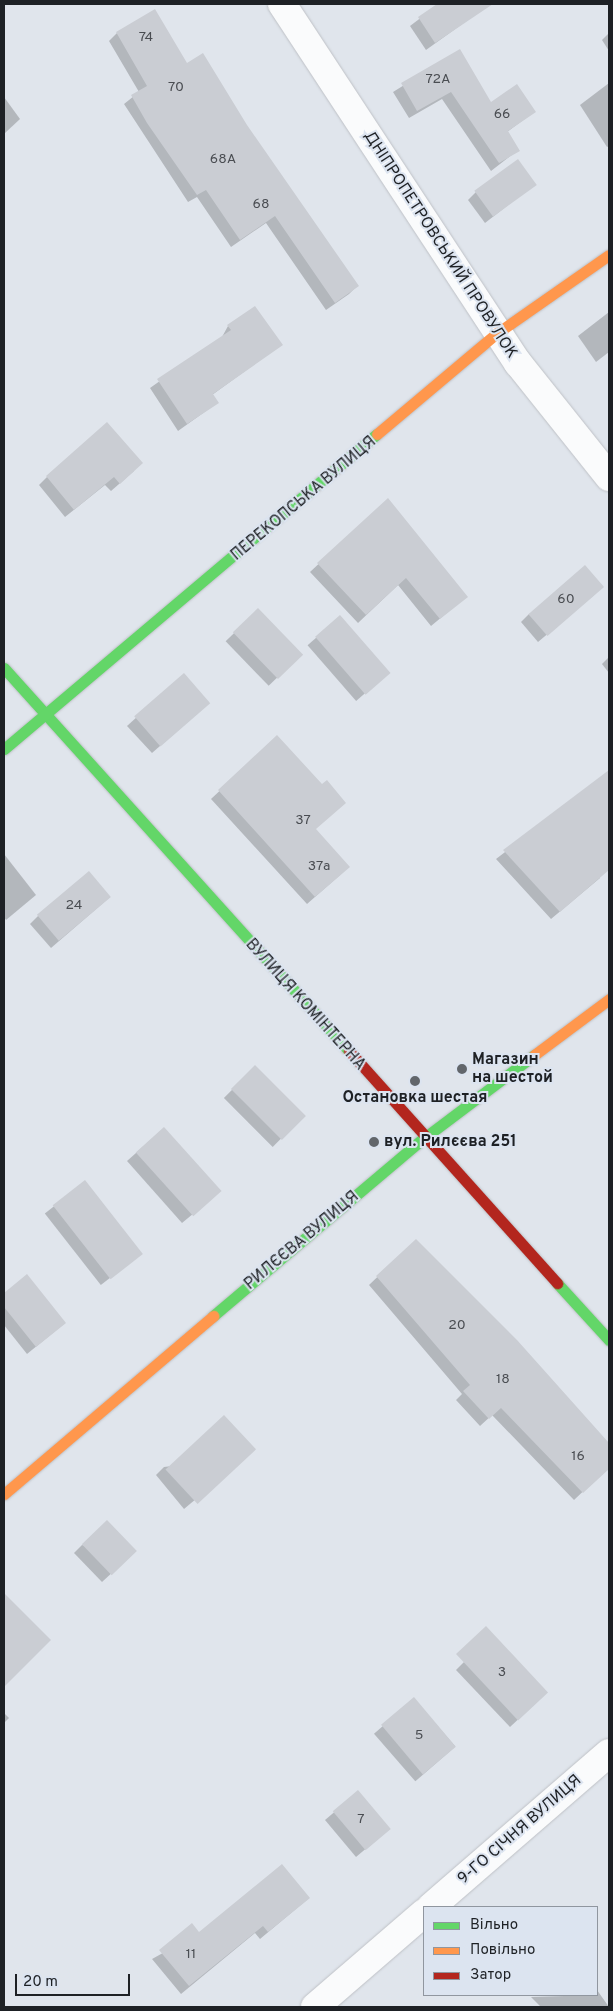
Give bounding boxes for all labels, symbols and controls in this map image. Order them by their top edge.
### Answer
house number: 74 [139,30,153,46]
house number: 72А [425,72,451,88]
house number: 70 [168,80,184,96]
house number: 66 [494,107,510,123]
street label: ДНІПРОПЕТРОВСЬКИЙ ПРОВУЛОК [359,128,521,362]
house number: 68А [210,152,236,168]
house number: 68 [253,197,269,213]
street label: ПЕРЕКОПСЬКА ВУЛИЦЯ [227,432,381,566]
house number: 60 [557,592,575,608]
house number: 37 [295,813,311,829]
house number: 37а [308,859,330,875]
house number: 24 [65,898,83,914]
street label: ВУЛИЦЯ КОМІНТЕРНА [241,935,369,1075]
place label: Магазин на шестой [472,1050,553,1088]
marker: Магазин на шестой [456,1063,468,1075]
marker: Остановка шестая [409,1075,421,1087]
place label: Остановка шестая [342,1088,488,1108]
place label: вул. Рилєєва 251 [384,1132,517,1152]
marker: вул. Рилєєва 251 [368,1136,380,1148]
street label: РИЛЄЄВА ВУЛИЦЯ [241,1187,363,1295]
house number: 20 [448,1318,466,1334]
house number: 18 [496,1372,510,1388]
house number: 16 [571,1449,585,1465]
house number: 3 [498,1665,506,1681]
house number: 5 [415,1728,423,1744]
street label: 9-ГО СІЧНЯ ВУЛИЦЯ [454,1771,586,1889]
house number: 7 [357,1812,365,1828]
legend [423,1906,598,1996]
text: Вільно [470,1916,518,1935]
text: Повільно [470,1941,535,1960]
house number: 11 [186,1947,196,1963]
scale bar [18,1964,132,1996]
text: Затор [470,1966,511,1985]
text: 20 m [23,1973,58,1992]

